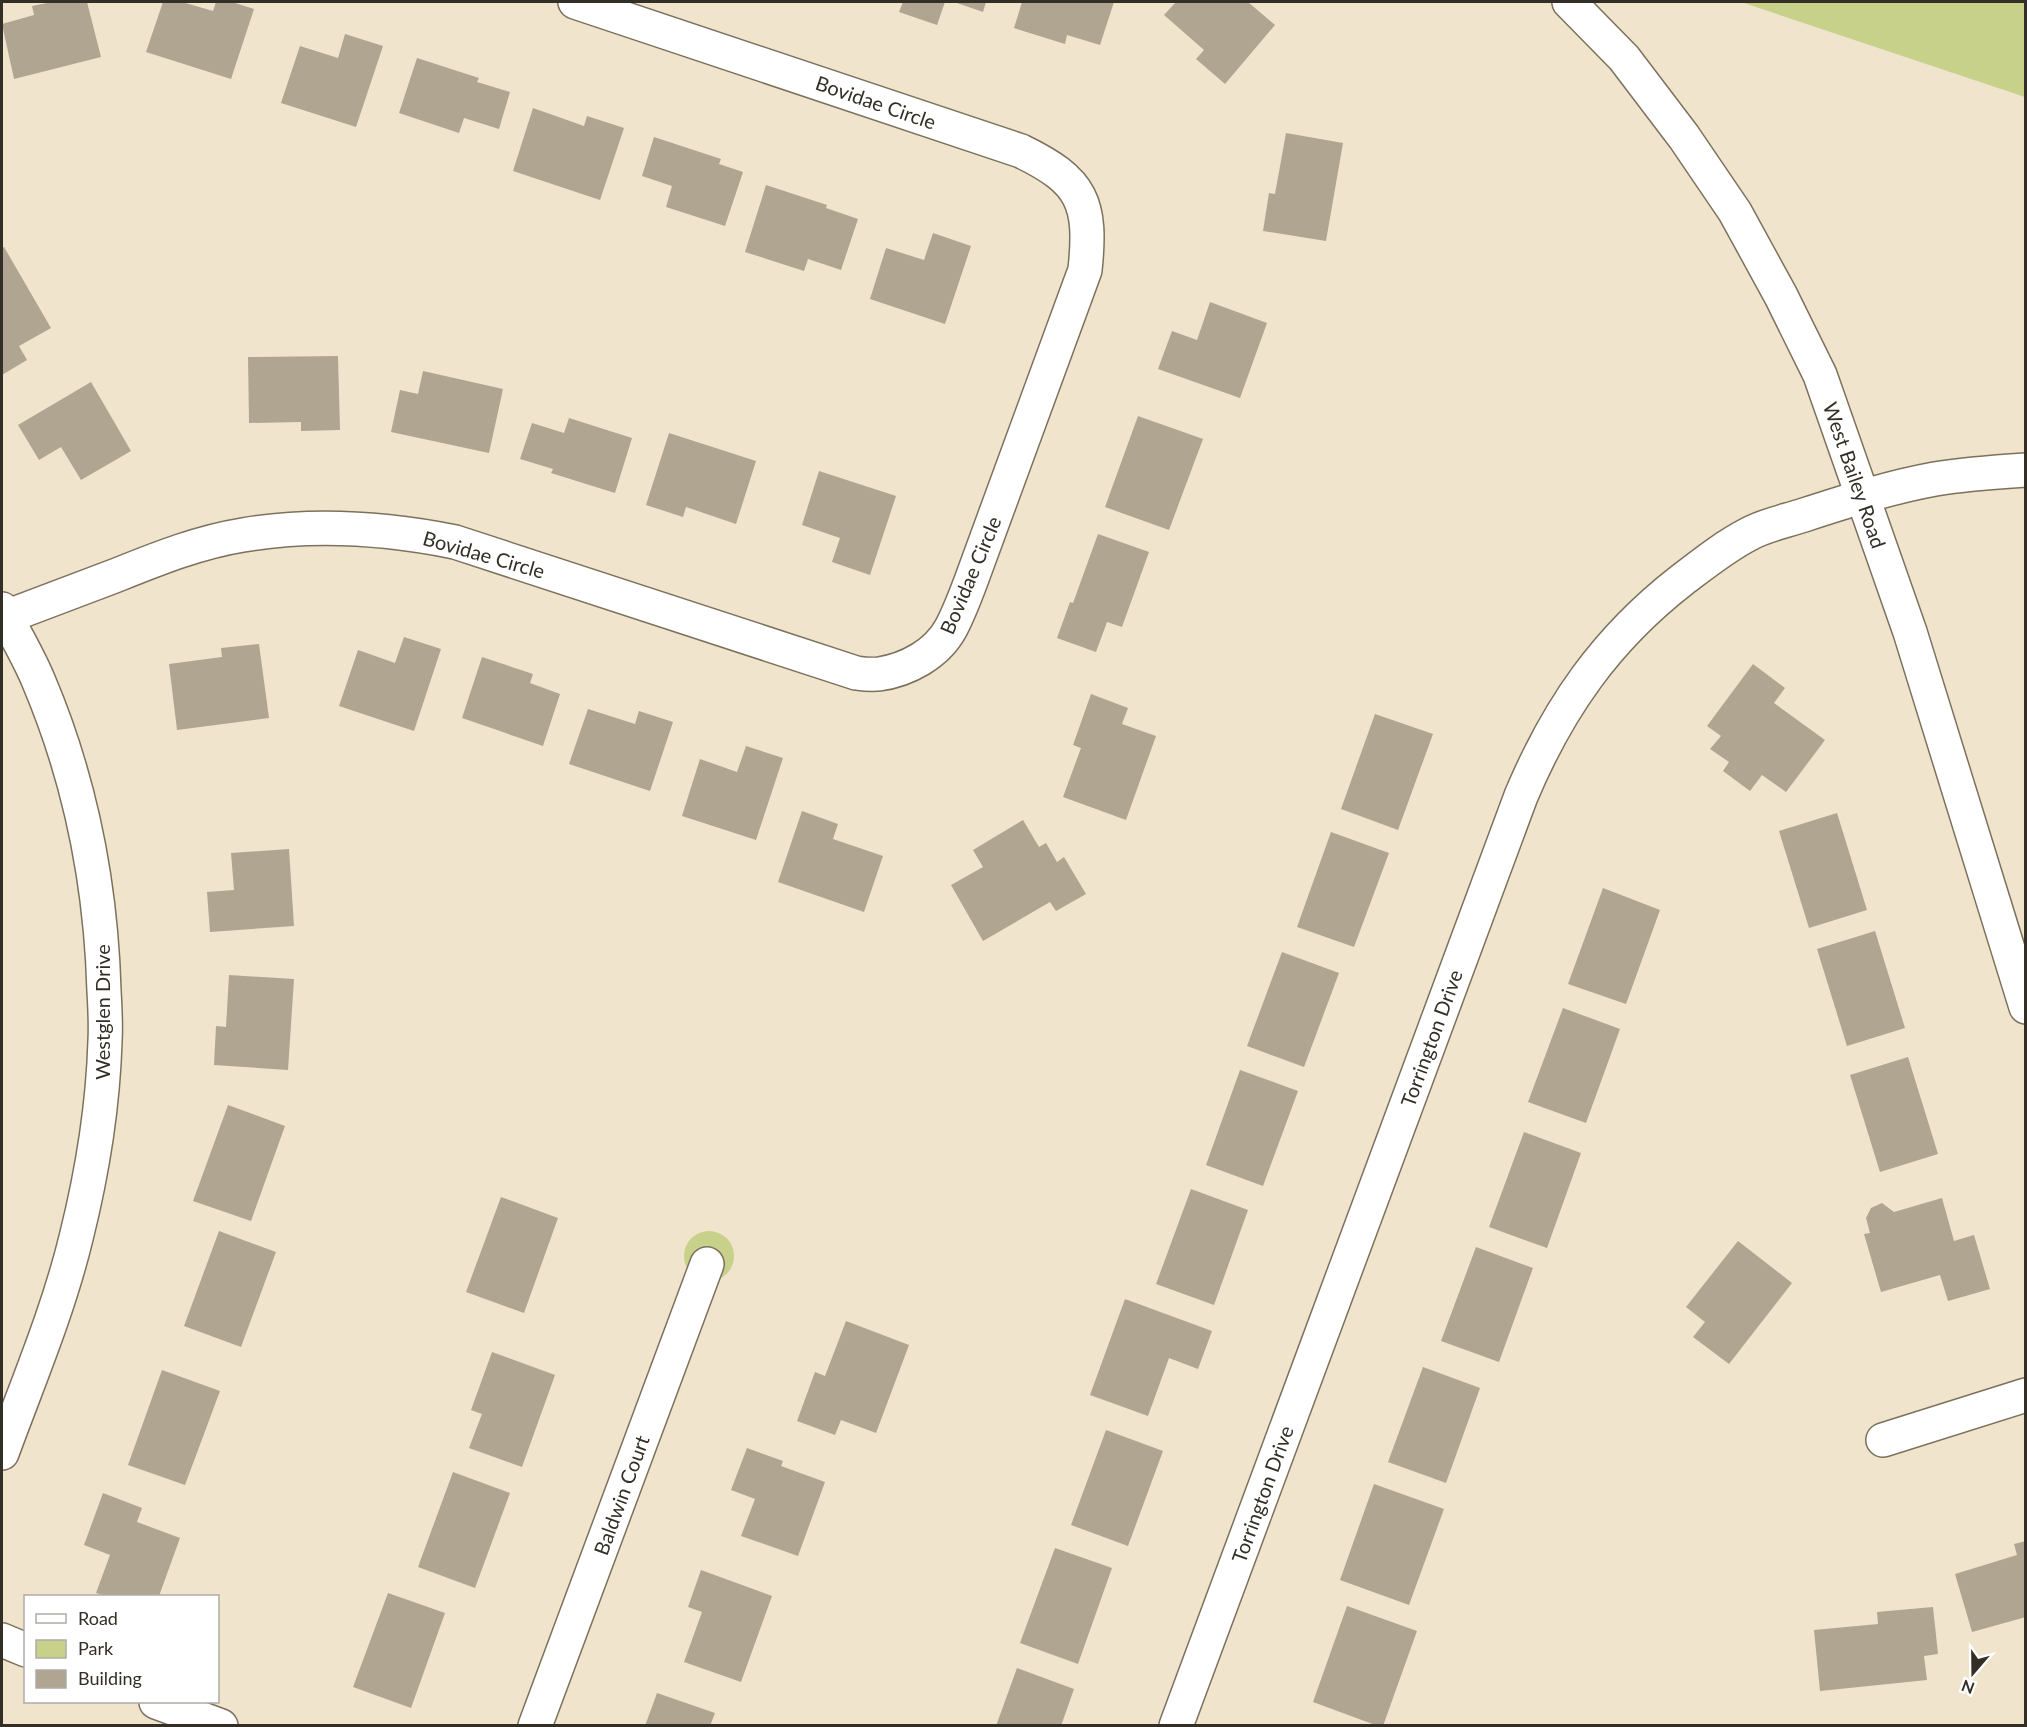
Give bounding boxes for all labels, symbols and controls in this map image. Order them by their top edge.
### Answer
street label: Bovidae Circle [813,70,939,134]
street label: West Bailey Road [1819,399,1891,551]
street label: Bovidae Circle [934,512,1006,638]
street label: Bovidae Circle [420,525,548,583]
street label: Westglen Drive [90,944,114,1080]
street label: Torrington Drive [1395,966,1467,1110]
street label: Torrington Drive [1226,1422,1298,1566]
street label: Baldwin Court [588,1432,654,1558]
legend [24,1595,219,1703]
text: Road [78,1607,118,1629]
text: Park [78,1637,114,1659]
north arrow [1943,1643,2003,1703]
text: Building [78,1667,142,1689]
text: N [1959,1677,1977,1699]

